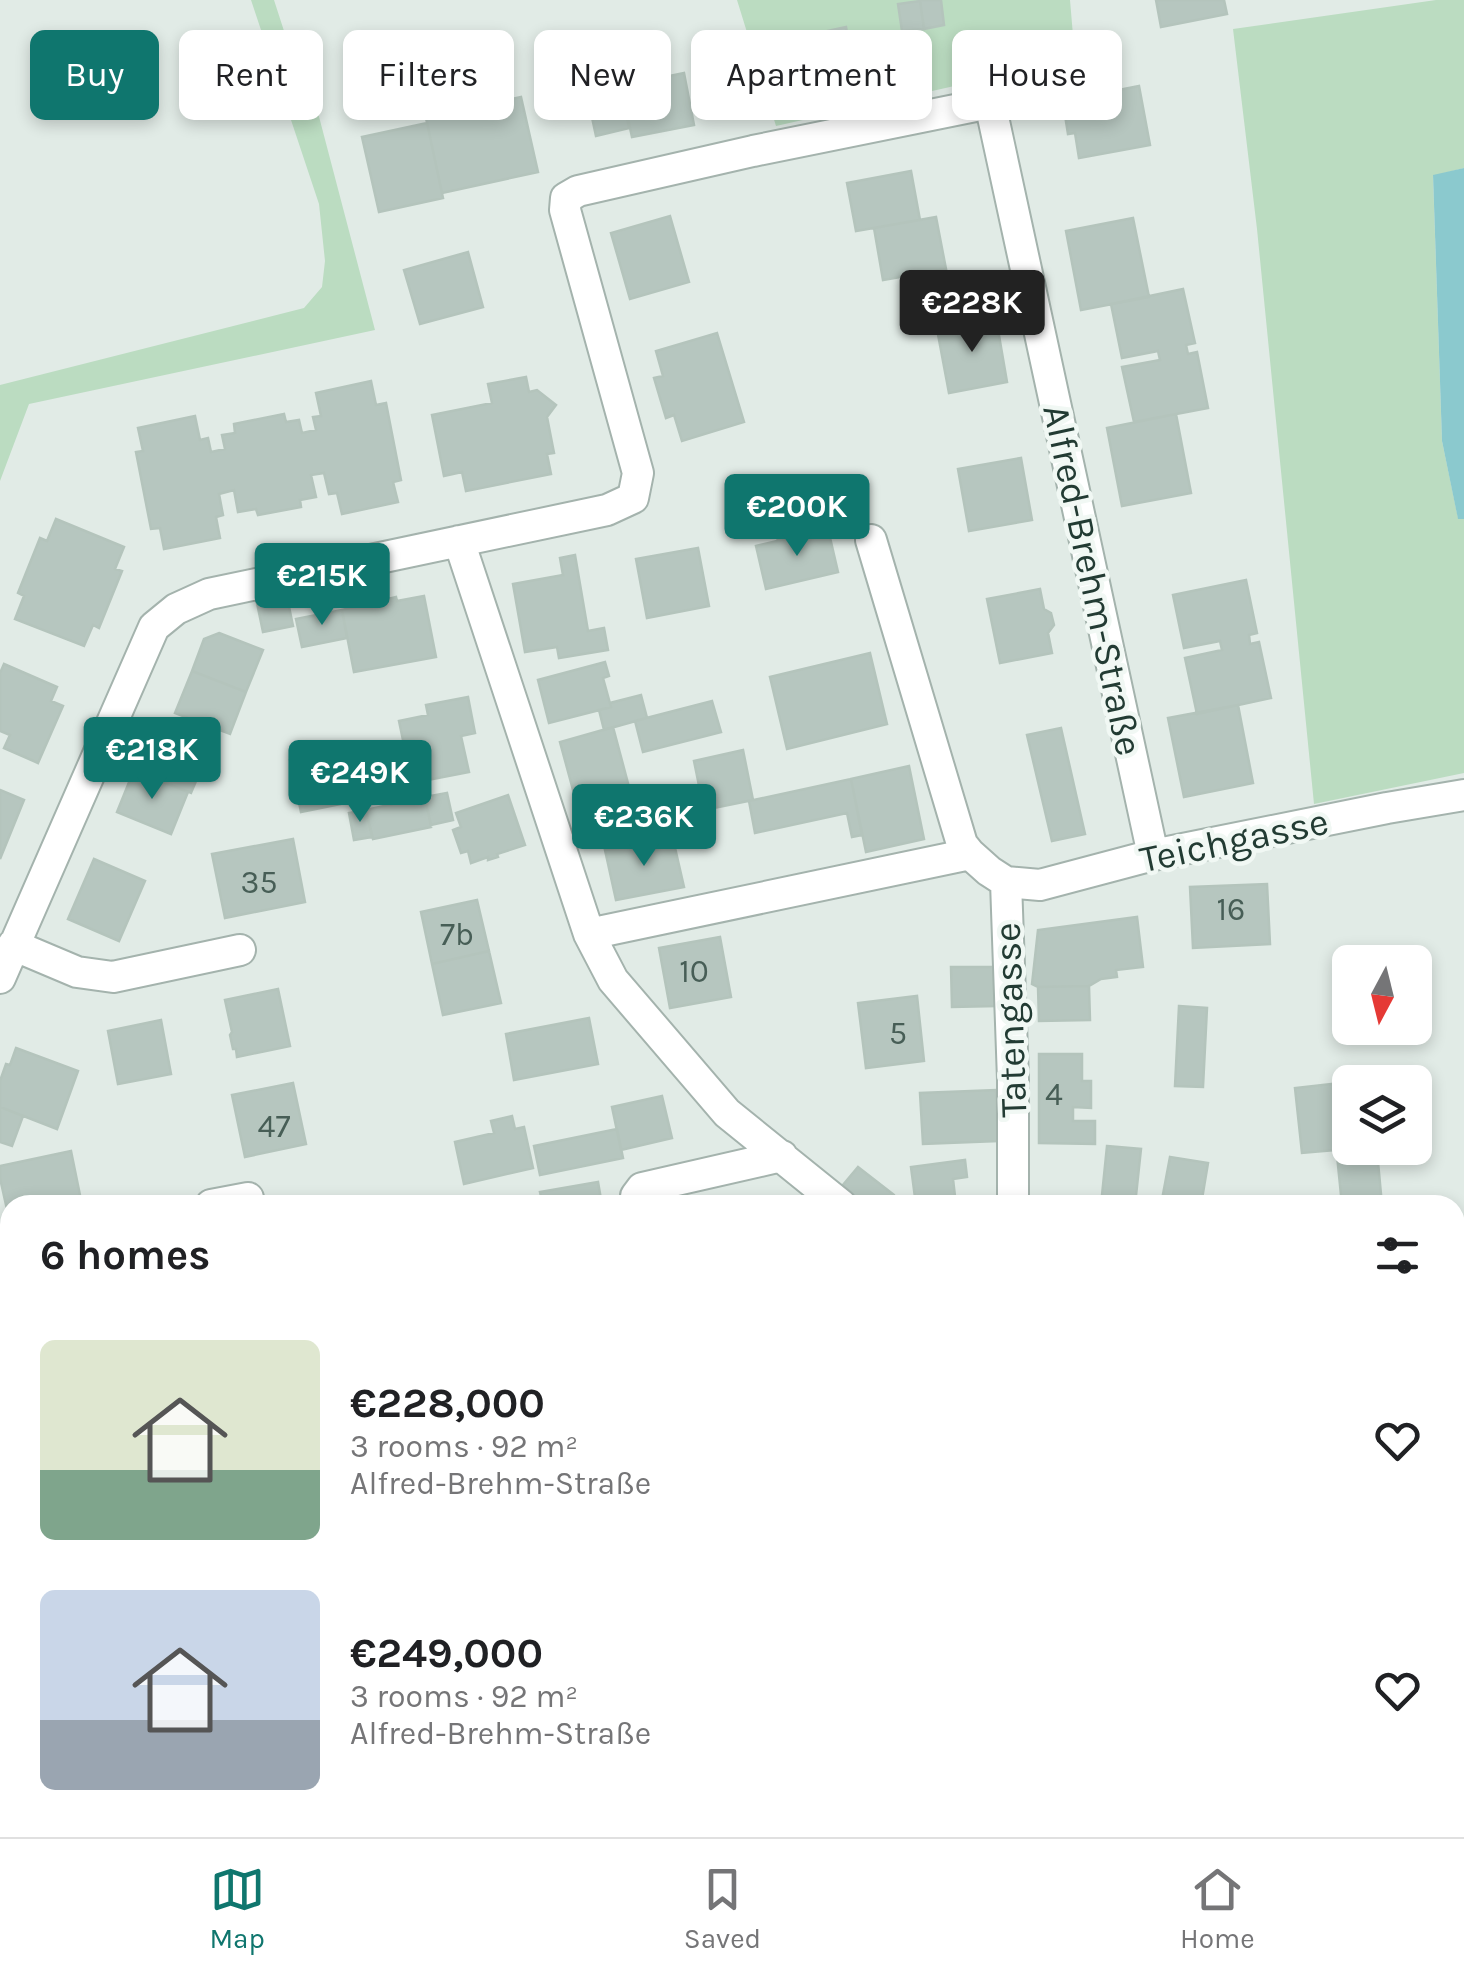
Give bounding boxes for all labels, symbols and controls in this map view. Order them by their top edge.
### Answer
chip: Buy [30,30,159,120]
chip: Rent [179,30,323,120]
chip: Filters [343,30,514,120]
chip: New [534,30,671,120]
chip: Apartment [691,30,932,120]
chip: House [952,30,1122,120]
pin: €228K [902,270,1042,355]
text: €228K [922,284,1022,321]
street label: Alfred-Brehm-Straße [1033,400,1152,760]
pin: €200K [727,474,867,559]
text: €200K [746,488,848,525]
pin: €215K [252,543,392,628]
text: €215K [277,557,367,594]
pin: €218K [82,717,222,802]
text: €218K [106,731,198,768]
pin: €249K [290,740,430,825]
text: €249K [310,754,410,791]
pin: €236K [574,784,714,869]
text: €236K [594,798,694,835]
street label: Teichgasse [1136,799,1332,882]
house number: 35 [241,864,277,901]
house number: 16 [1217,891,1245,928]
house number: 7b [440,916,474,953]
street label: Tatengasse [985,922,1036,1118]
north arrow [1332,945,1432,1045]
map controls [1332,945,1432,1165]
house number: 10 [679,953,709,990]
house number: 5 [889,1015,907,1052]
button: layers [1332,1065,1432,1165]
house number: 4 [1045,1076,1063,1113]
house number: 47 [258,1108,290,1145]
icon: filters [1370,1228,1425,1283]
text: 6 homes [40,1230,210,1280]
text: €228,000 [350,1378,545,1428]
icon: home [120,1380,240,1500]
icon: heart [1370,1413,1425,1468]
text: 3 rooms · 92 m² [350,1428,578,1465]
text: Alfred-Brehm-Straße [350,1465,651,1502]
text: €249,000 [350,1628,543,1678]
icon: home [120,1630,240,1750]
icon: heart [1370,1663,1425,1718]
text: 3 rooms · 92 m² [350,1678,578,1715]
text: Alfred-Brehm-Straße [350,1715,651,1752]
tab: Map [209,1862,265,1955]
tab: Saved [684,1862,761,1955]
tab: Home [1180,1862,1255,1955]

